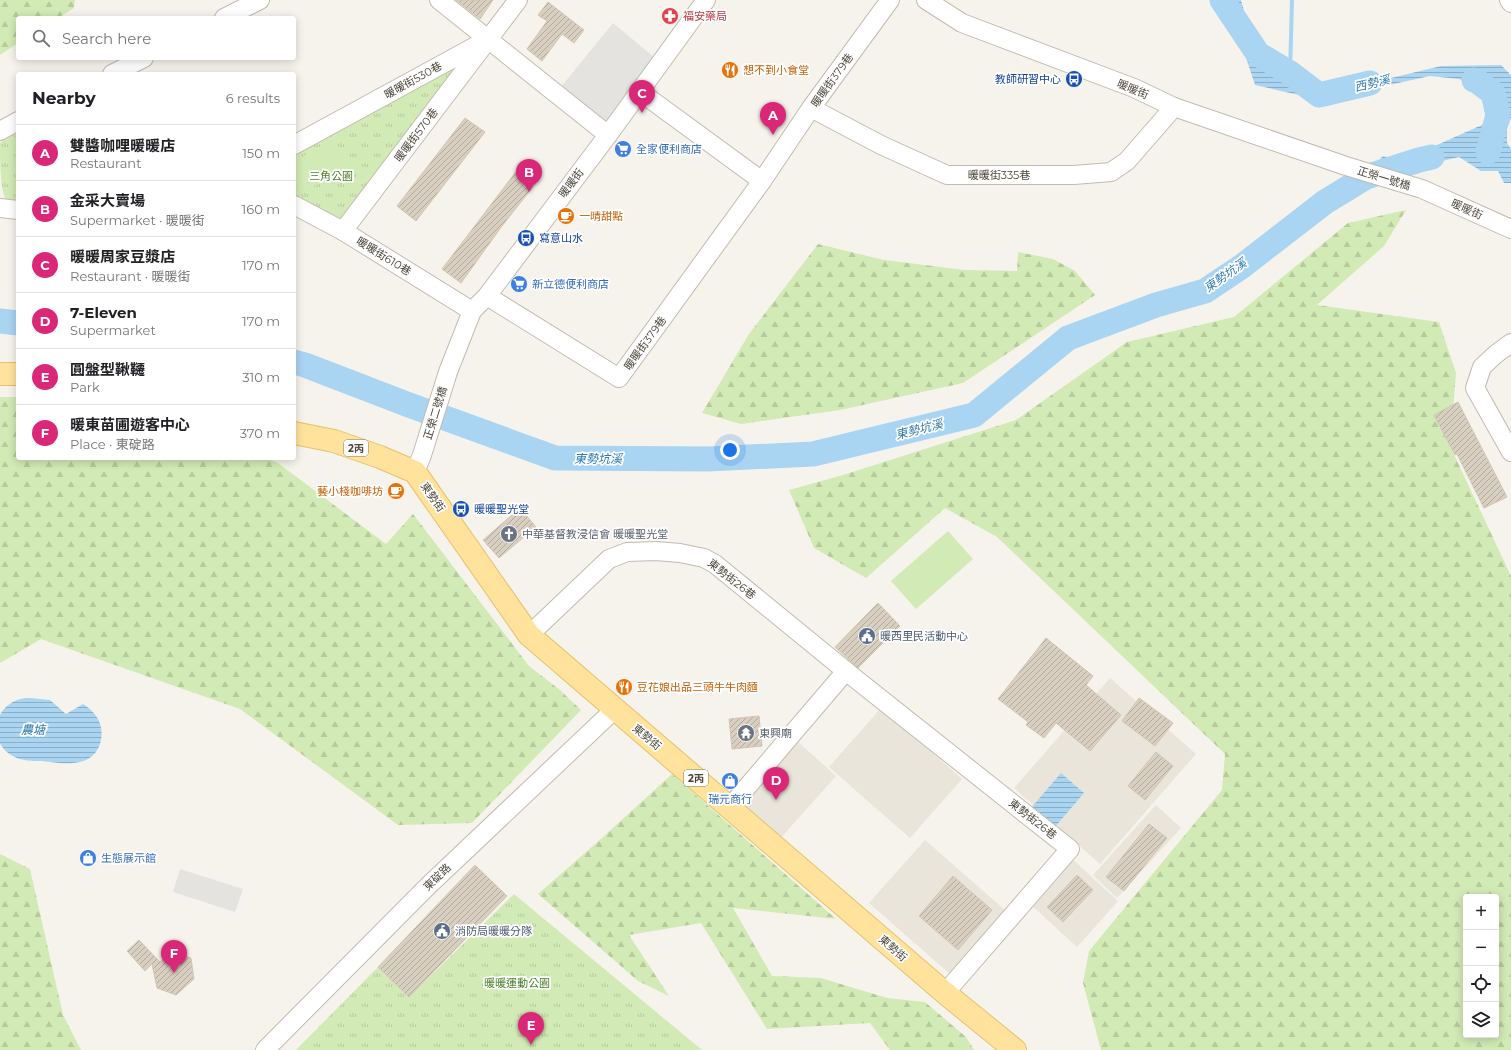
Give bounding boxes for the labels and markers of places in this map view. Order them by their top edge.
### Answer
pharmacy icon: 福安藥局 [660,6,680,26]
place label: 福安藥局 [683,9,727,23]
restaurant icon: 想不到小食堂 [720,60,740,80]
place label: 想不到小食堂 [743,63,809,77]
bus stop icon: 教師研習中心 [1064,69,1084,89]
place label: 教師研習中心 [995,72,1061,86]
pin: C [629,80,655,113]
pin: A [760,102,786,135]
supermarket icon: 全家便利商店 [613,139,633,159]
place label: 全家便利商店 [636,142,702,156]
pin: B [516,159,542,192]
cafe icon: 一晴甜點 [556,206,576,226]
place label: 一晴甜點 [579,209,623,223]
bus stop icon: 寫意山水 [516,228,536,248]
place label: 寫意山水 [539,231,583,245]
supermarket icon: 新立德便利商店 [509,274,529,294]
place label: 新立德便利商店 [532,277,609,291]
cafe icon: 藝小棧咖啡坊 [386,481,406,501]
place label: 藝小棧咖啡坊 [317,484,383,498]
bus stop icon: 暖暖聖光堂 [451,499,471,519]
place label: 暖暖聖光堂 [474,502,529,516]
church icon: 中華基督教浸信會 暖暖聖光堂 [499,524,519,544]
place label: 中華基督教浸信會 暖暖聖光堂 [522,527,668,541]
public building icon: 暖西里民活動中心 [857,626,877,646]
place label: 暖西里民活動中心 [880,629,968,643]
restaurant icon: 豆花娘出品三頭牛牛肉麵 [614,677,634,697]
place label: 豆花娘出品三頭牛牛肉麵 [637,680,758,694]
temple icon: 東興廟 [736,723,756,743]
place label: 東興廟 [759,726,792,740]
pin: D [763,767,789,800]
shop icon: 瑞元商行 [720,771,740,791]
place label: 瑞元商行 [708,792,752,806]
shop icon: 生態展示館 [78,848,98,868]
place label: 生態展示館 [101,851,156,865]
public building icon: 消防局暖暖分隊 [432,921,452,941]
place label: 消防局暖暖分隊 [455,924,532,938]
pin: F [161,940,187,973]
pin: E [518,1012,544,1045]

